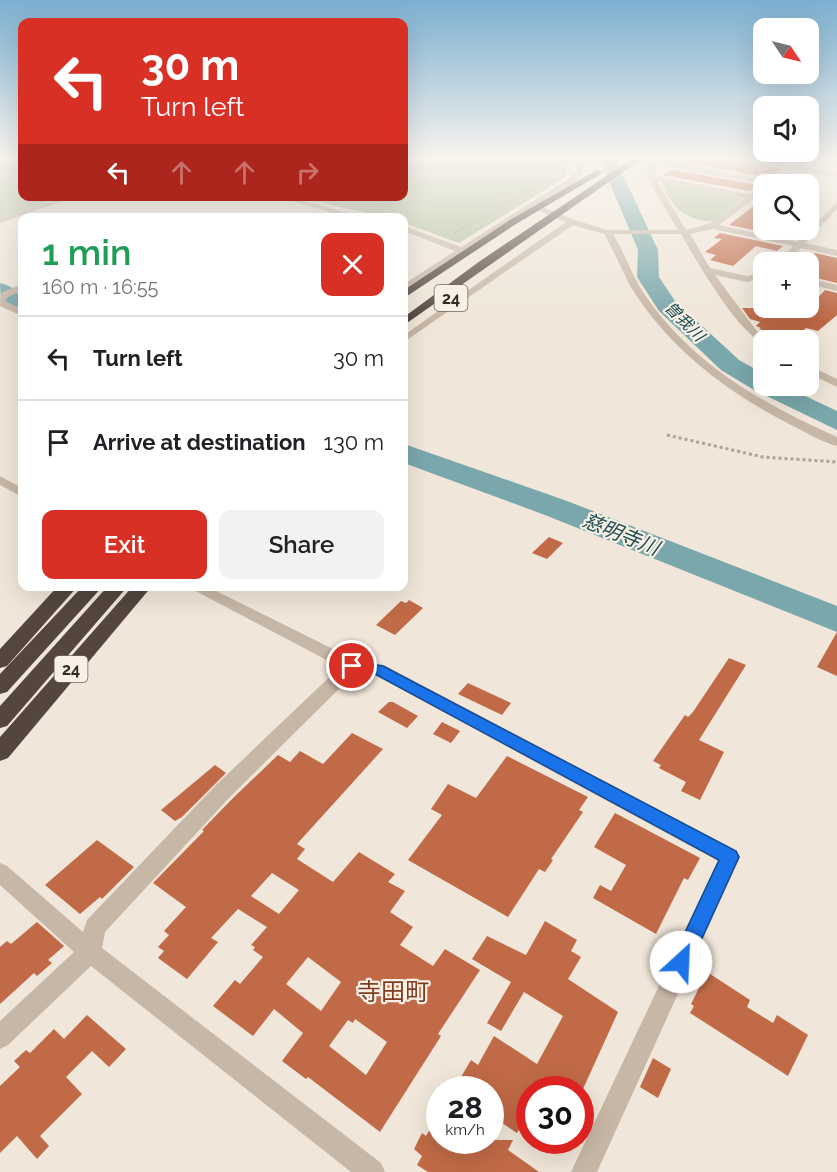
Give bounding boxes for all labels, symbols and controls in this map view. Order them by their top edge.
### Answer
north arrow [753,18,819,84]
map controls [753,18,819,396]
text: 30 m [141,41,239,90]
icon: left [42,42,120,120]
text: Turn left [141,91,244,122]
button: sound [753,96,819,162]
icon: left [102,156,135,189]
icon: ahead [165,156,198,189]
icon: ahead [228,156,261,189]
icon: right [291,156,324,189]
button: search [753,174,819,240]
text: 1 min [42,231,131,273]
button: close [321,233,384,296]
button: + [753,252,819,318]
text: 160 m · 16:55 [42,275,159,299]
road number: 24 [434,285,468,311]
water label: 曽我川 [661,298,710,346]
button: − [753,330,819,396]
icon: left [42,342,75,375]
text: Turn left [93,345,183,371]
text: 30 m [333,345,384,371]
icon: arrive [42,426,75,459]
text: Arrive at destination [93,429,306,455]
text: 130 m [324,429,384,455]
water label: 慈明寺川 [579,508,664,561]
button: Exit [42,510,207,579]
button: Share [219,510,384,579]
pin [326,640,377,691]
icon: arrive [335,649,368,682]
road number: 24 [54,656,88,682]
position arrow [649,930,713,994]
district label: 寺田町 [357,977,429,1006]
speed limit sign: 30 [516,1076,594,1154]
text: 28 [447,1090,483,1125]
text: km/h [445,1121,485,1139]

